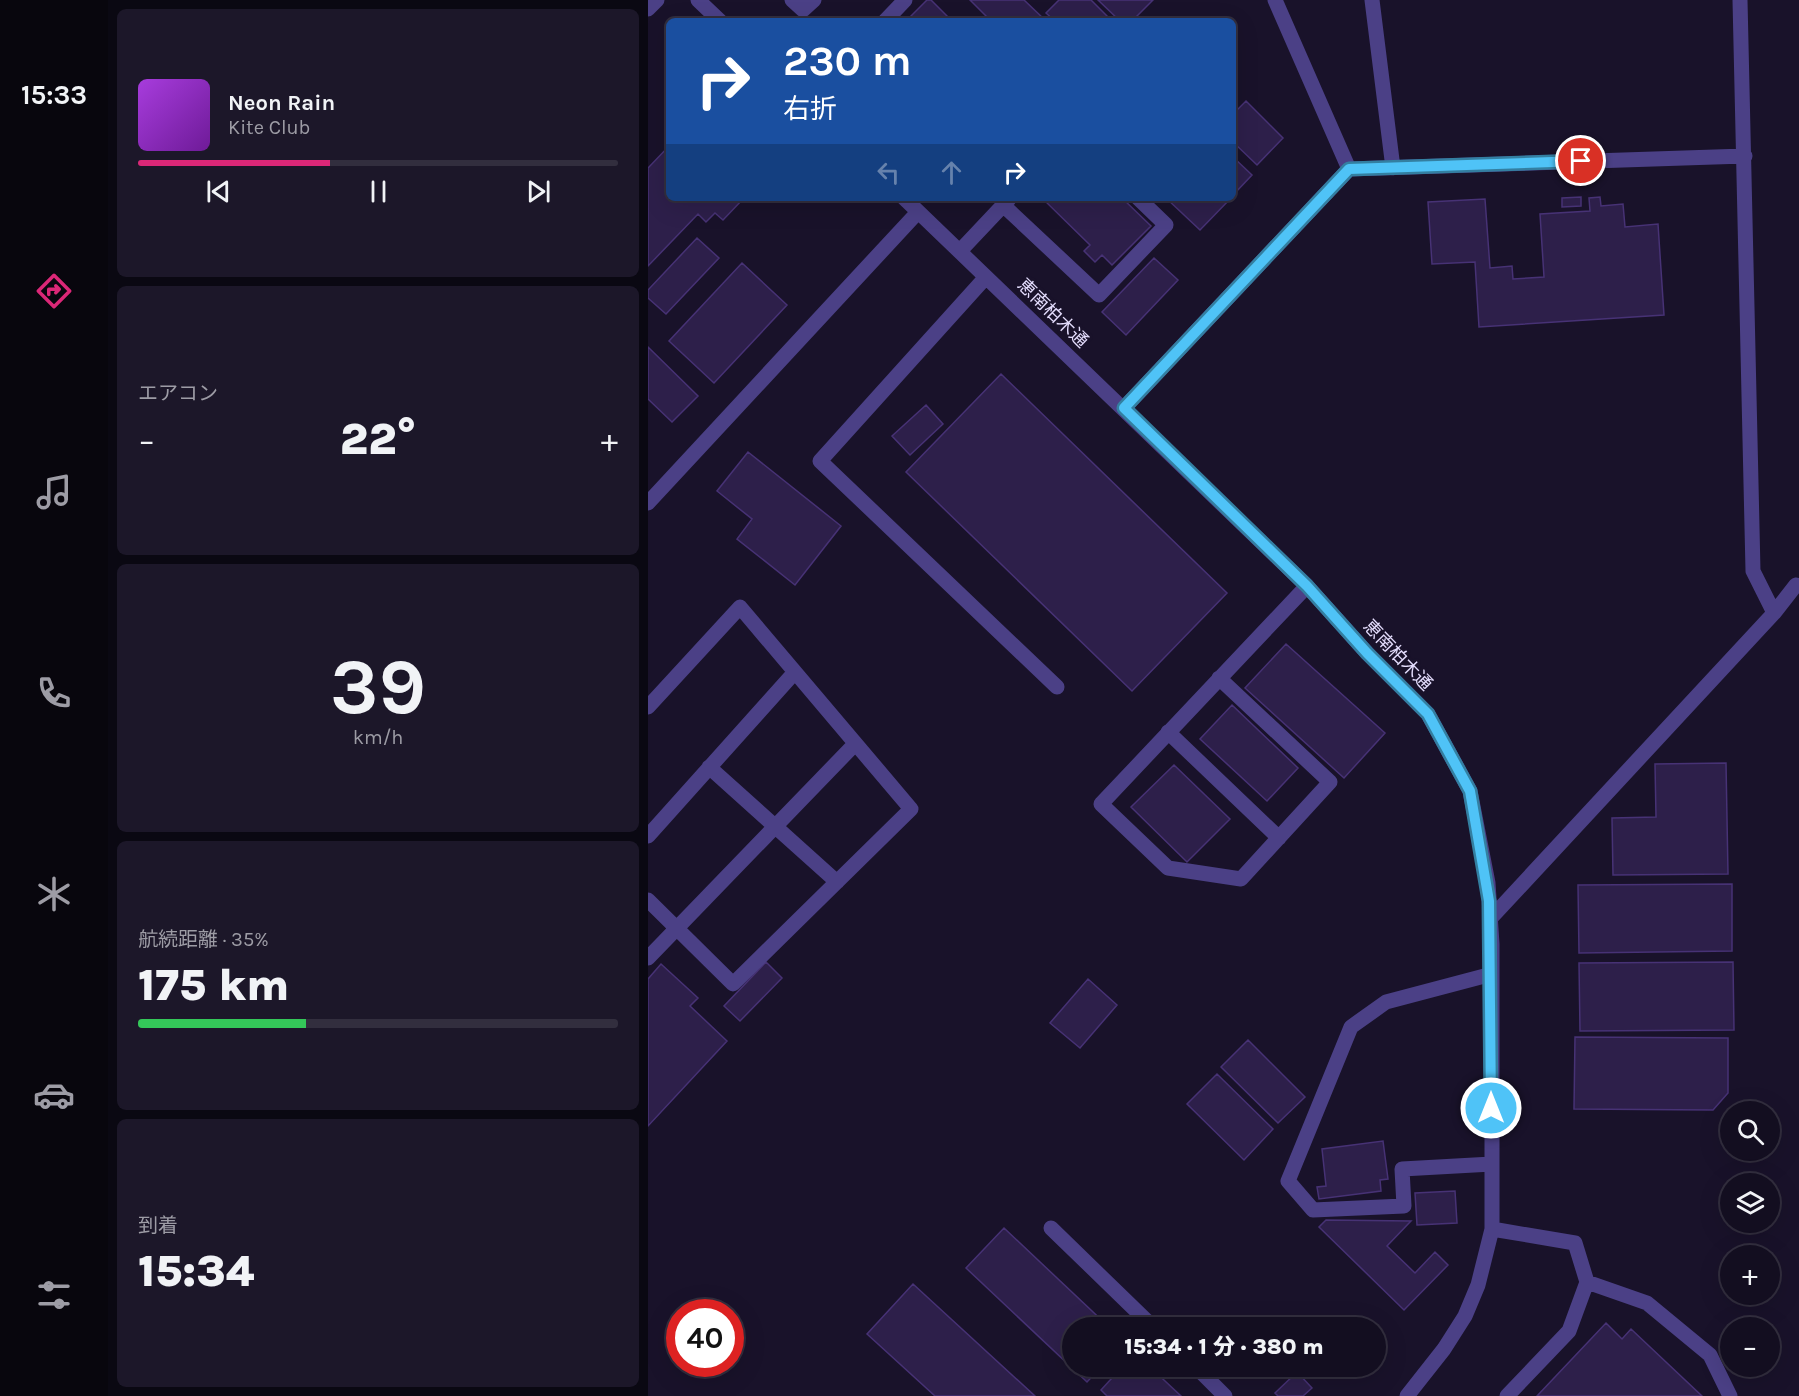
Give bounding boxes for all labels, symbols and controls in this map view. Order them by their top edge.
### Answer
text: 230 m [783,36,912,86]
icon: right [684,42,762,120]
text: 15:33 [21,79,87,111]
text: Neon Rain [228,90,335,116]
text: 右折 [783,93,837,125]
text: Kite Club [228,116,310,139]
pin [1555,135,1606,186]
icon: arrive [1564,144,1597,177]
icon: left [872,156,905,189]
icon: ahead [935,156,968,189]
icon: right [998,156,1031,189]
icon: previous [202,175,235,208]
icon: pause [362,175,395,208]
icon: next [522,175,555,208]
icon: directions [33,270,75,312]
street label: 恵南柏木通 [1013,274,1093,352]
text: エアコン [138,382,218,405]
text: 22° [340,413,416,465]
text: − [138,421,155,459]
text: + [601,421,618,459]
icon: music [33,471,75,513]
street label: 恵南柏木通 [1359,615,1437,695]
text: 39 [330,641,426,733]
icon: phone [33,672,75,714]
text: km/h [353,726,403,749]
icon: climate [33,873,75,915]
text: 航続距離 · 35% [138,928,269,951]
text: 175 km [138,959,289,1011]
icon: car [33,1074,75,1116]
position arrow [1459,1076,1523,1140]
map controls [1720,1101,1780,1377]
button: search [1720,1101,1780,1161]
button: layers [1720,1173,1780,1233]
text: 到着 [138,1214,178,1237]
text: 15:34 [138,1245,254,1297]
button: + [1720,1245,1780,1305]
icon: filters [33,1274,75,1316]
speed limit sign: 40 [666,1299,744,1377]
button: − [1720,1317,1780,1377]
text: 15:34 · 1 分 · 380 m [1124,1334,1324,1360]

